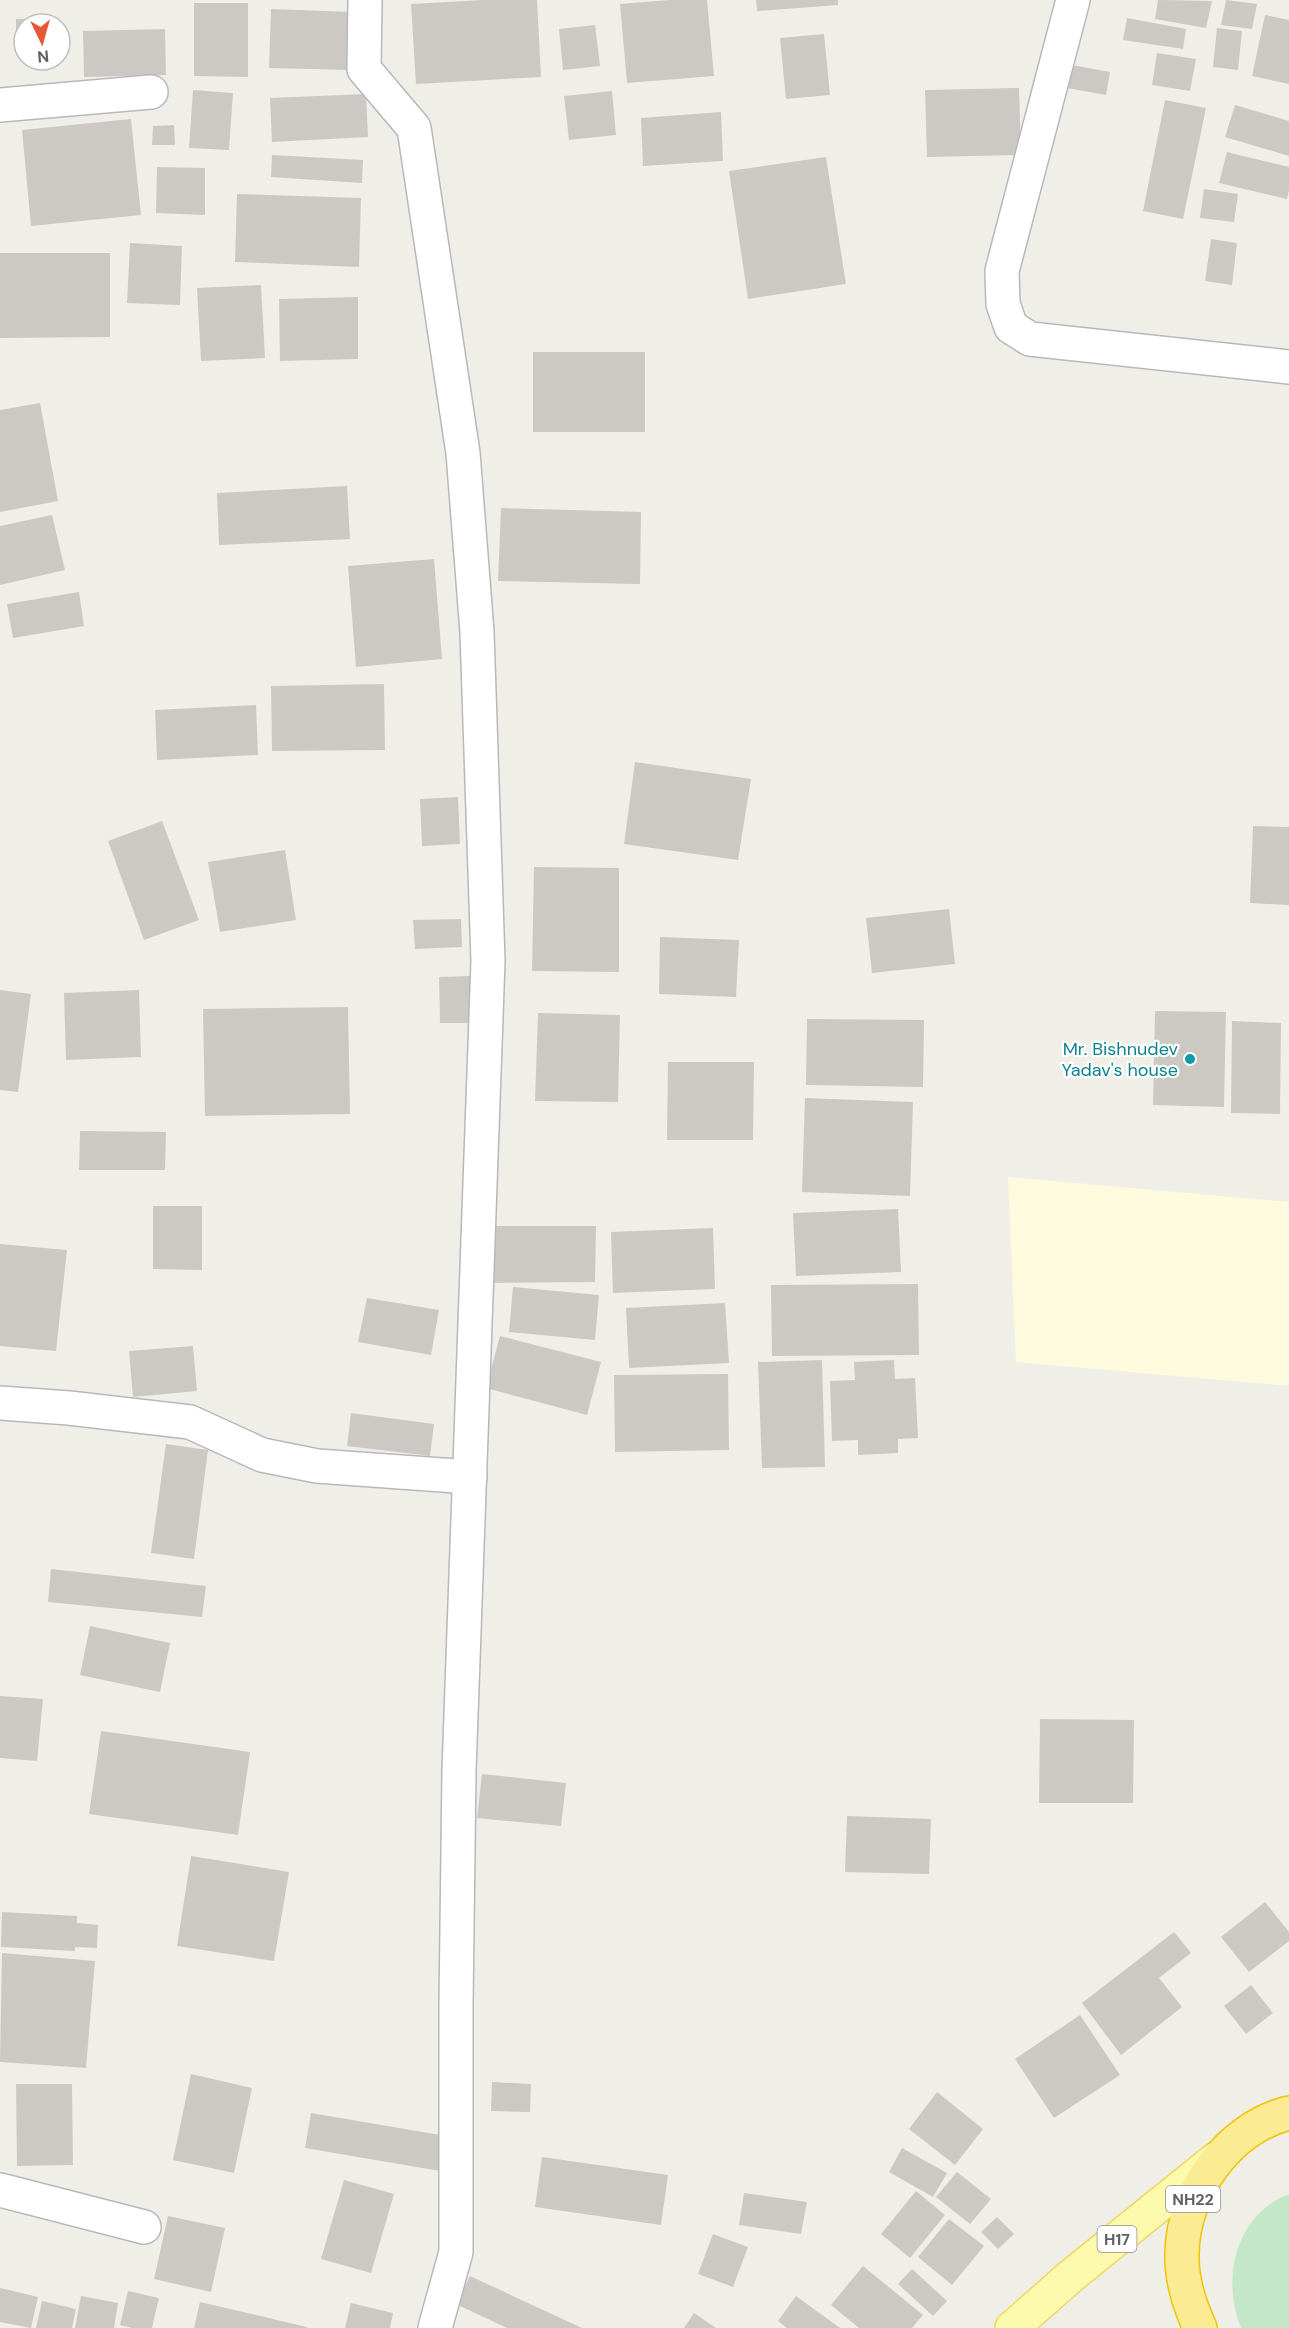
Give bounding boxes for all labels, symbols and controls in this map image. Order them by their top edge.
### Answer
north arrow [12,12,72,72]
text: N [37,45,50,67]
place label: Mr. Bishnudev Yadav's house [1062,1037,1179,1082]
marker: Mr. Bishnudev Yadav's house [1183,1052,1197,1066]
road number: NH22 [1166,2186,1220,2212]
road number: H17 [1098,2226,1136,2252]

